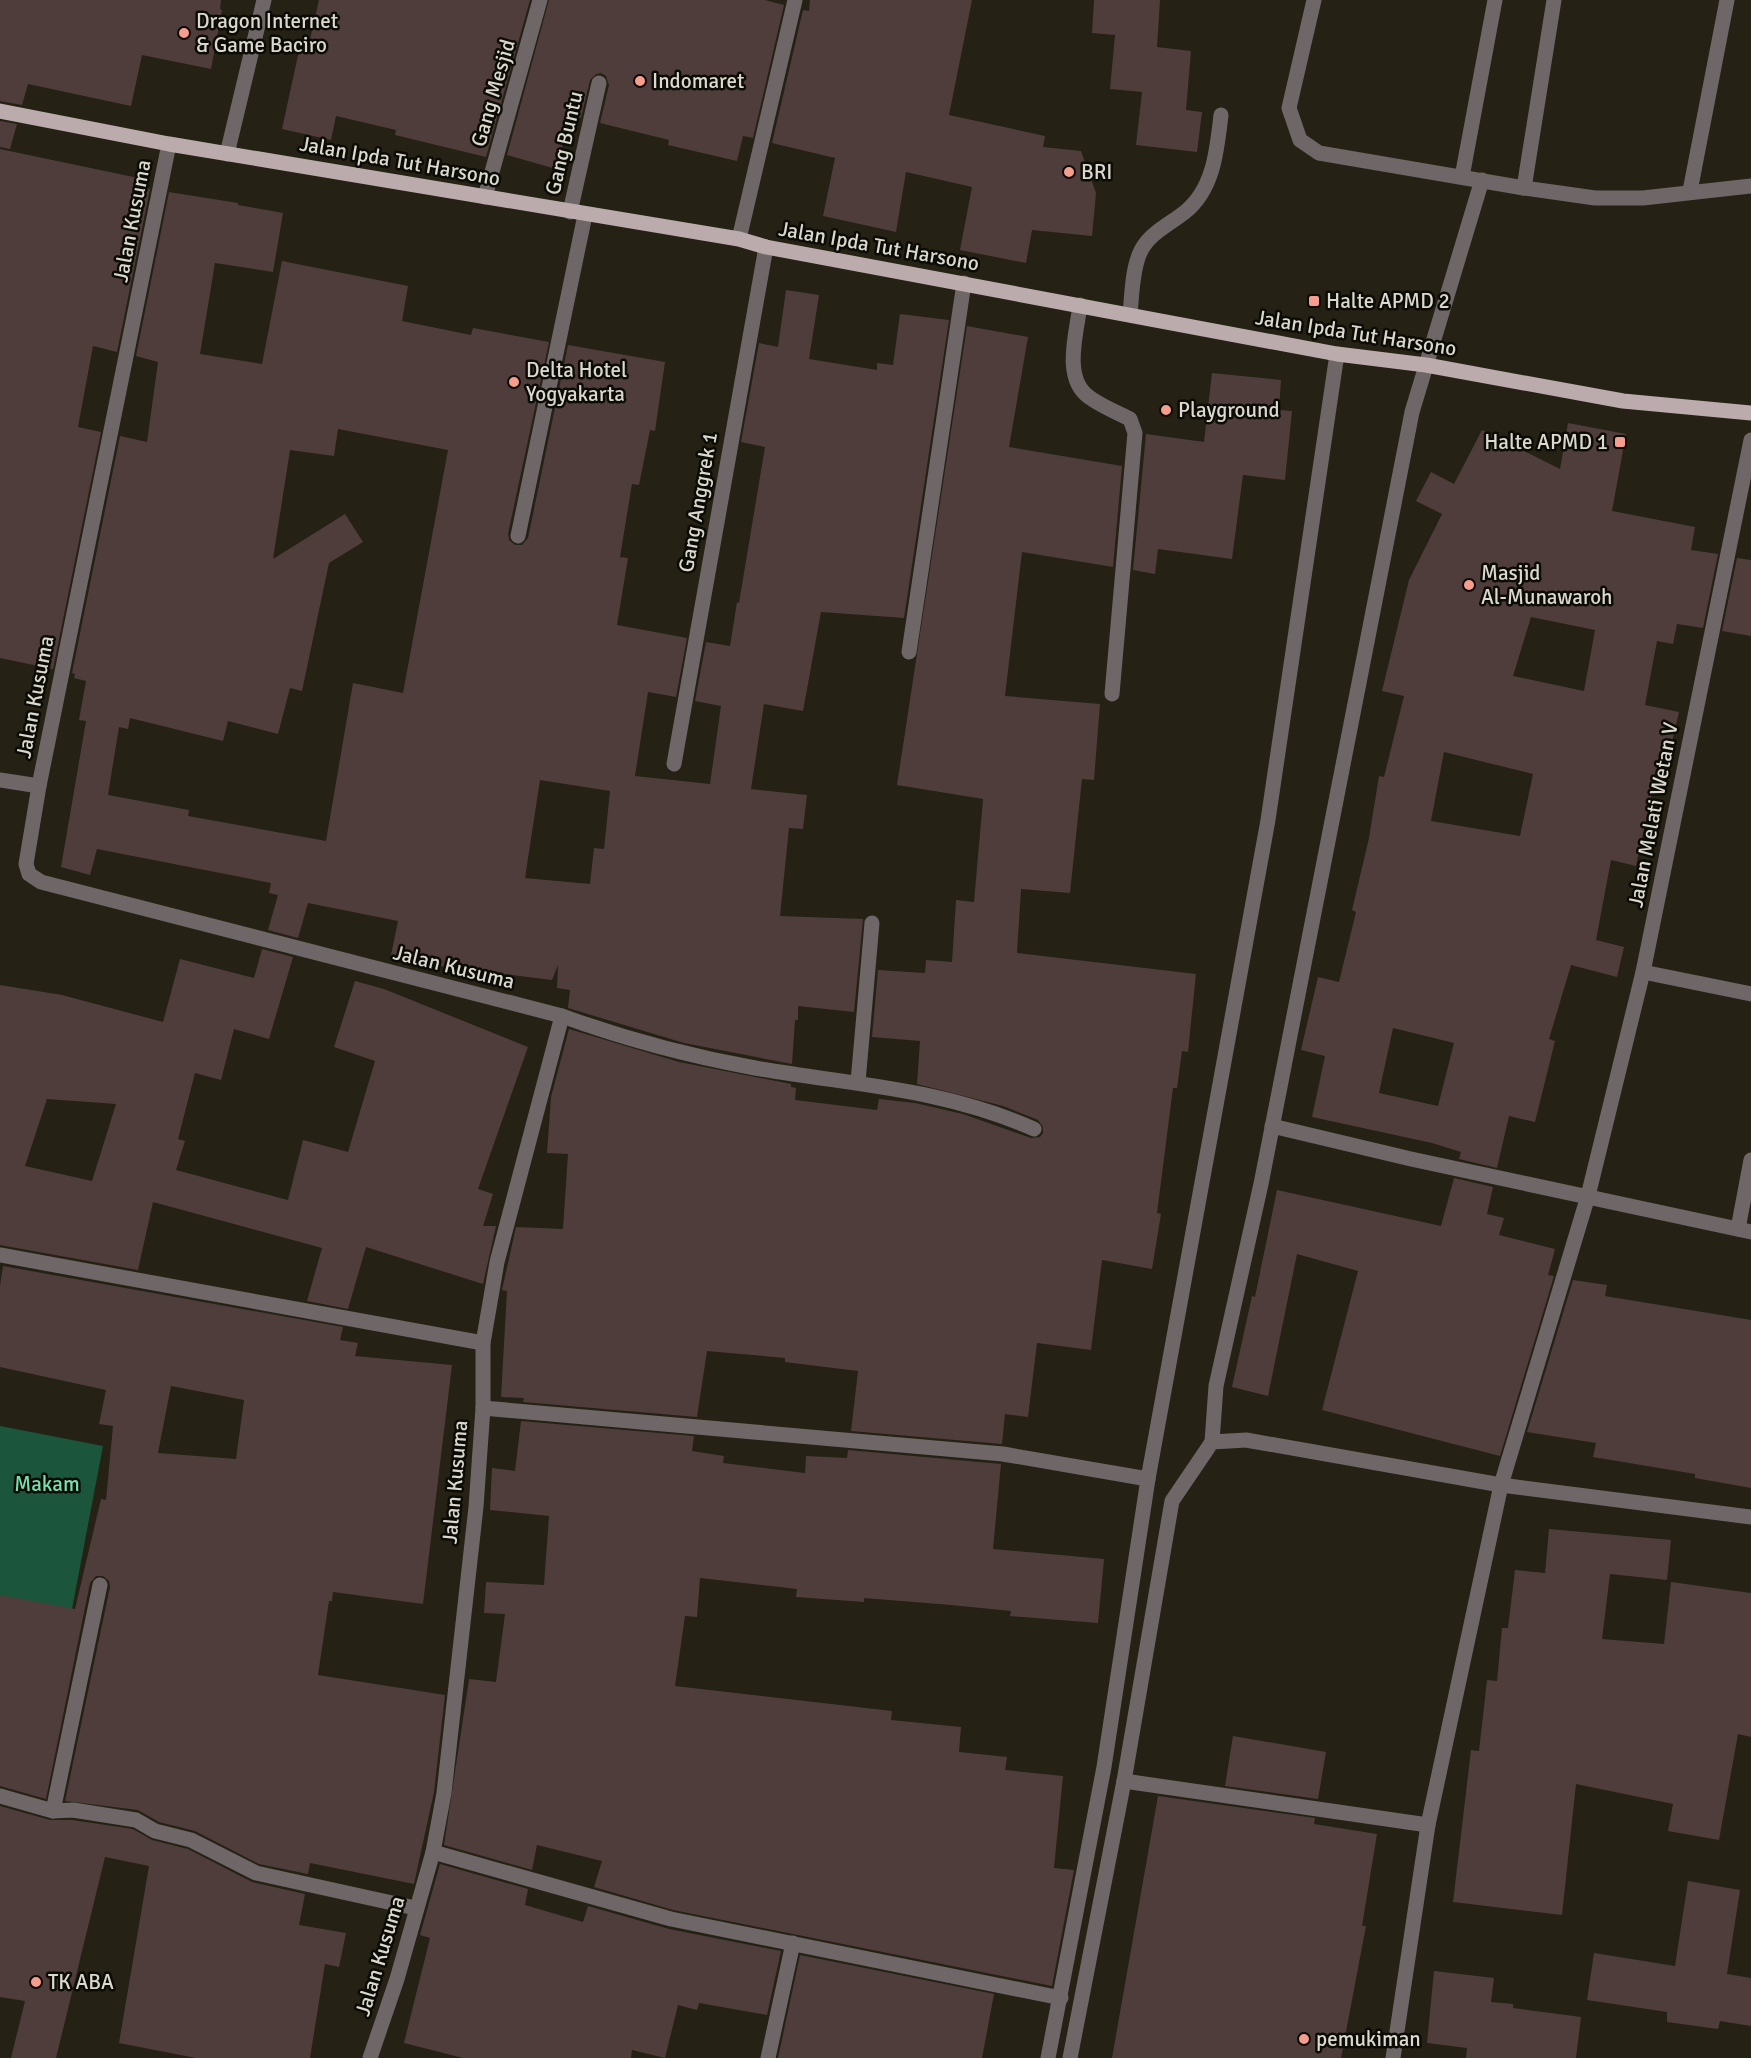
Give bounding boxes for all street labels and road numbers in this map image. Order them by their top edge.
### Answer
street label: Gang Mesjid [465,36,521,150]
street label: Gang Buntu [539,89,589,197]
street label: Jalan Ipda Tut Harsono [298,131,502,191]
street label: Jalan Kusuma [107,158,157,284]
street label: Jalan Ipda Tut Harsono [777,216,981,276]
street label: Jalan Ipda Tut Harsono [1254,304,1458,362]
street label: Gang Anggrek 1 [673,430,723,574]
street label: Jalan Kusuma [10,634,60,760]
street label: Jalan Melati Wetan V [1622,720,1684,910]
street label: Jalan Kusuma [391,939,517,995]
street label: Jalan Kusuma [437,1419,473,1545]
street label: Jalan Kusuma [349,1893,411,2019]

